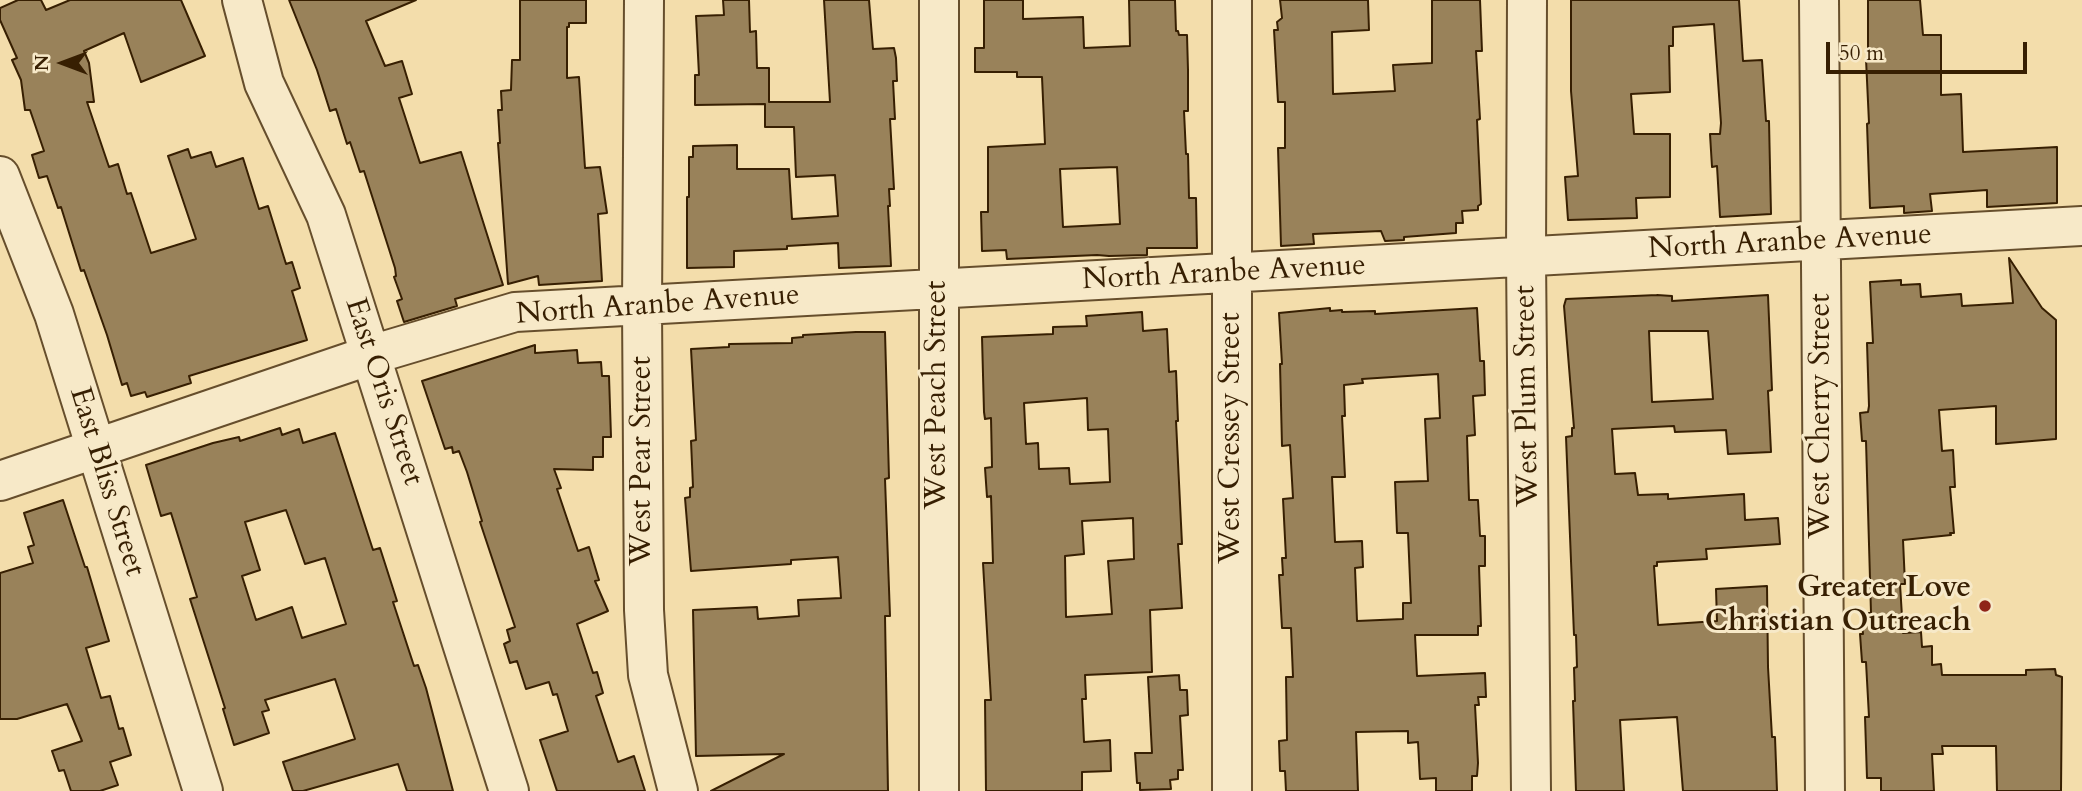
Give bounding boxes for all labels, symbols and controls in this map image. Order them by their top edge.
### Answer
north arrow [28,28,98,98]
scale bar [1830,28,2031,72]
text: 50 m [1839,39,1884,68]
text: N [29,55,55,71]
street label: North Aranbe Avenue [1647,218,1933,268]
street label: North Aranbe Avenue [1081,249,1367,299]
street label: North Aranbe Avenue [515,278,801,334]
street label: West Peach Street [920,280,956,510]
street label: West Plum Street [1508,285,1548,507]
street label: West Cherry Street [1804,293,1840,539]
street label: East Oris Street [336,294,430,490]
street label: West Cressey Street [1214,312,1250,564]
street label: West Pear Street [625,356,661,566]
street label: East Bliss Street [60,383,152,581]
place label: Greater Love Christian Outreach [1705,571,1971,642]
marker: Greater Love Christian Outreach [1977,598,1993,614]

